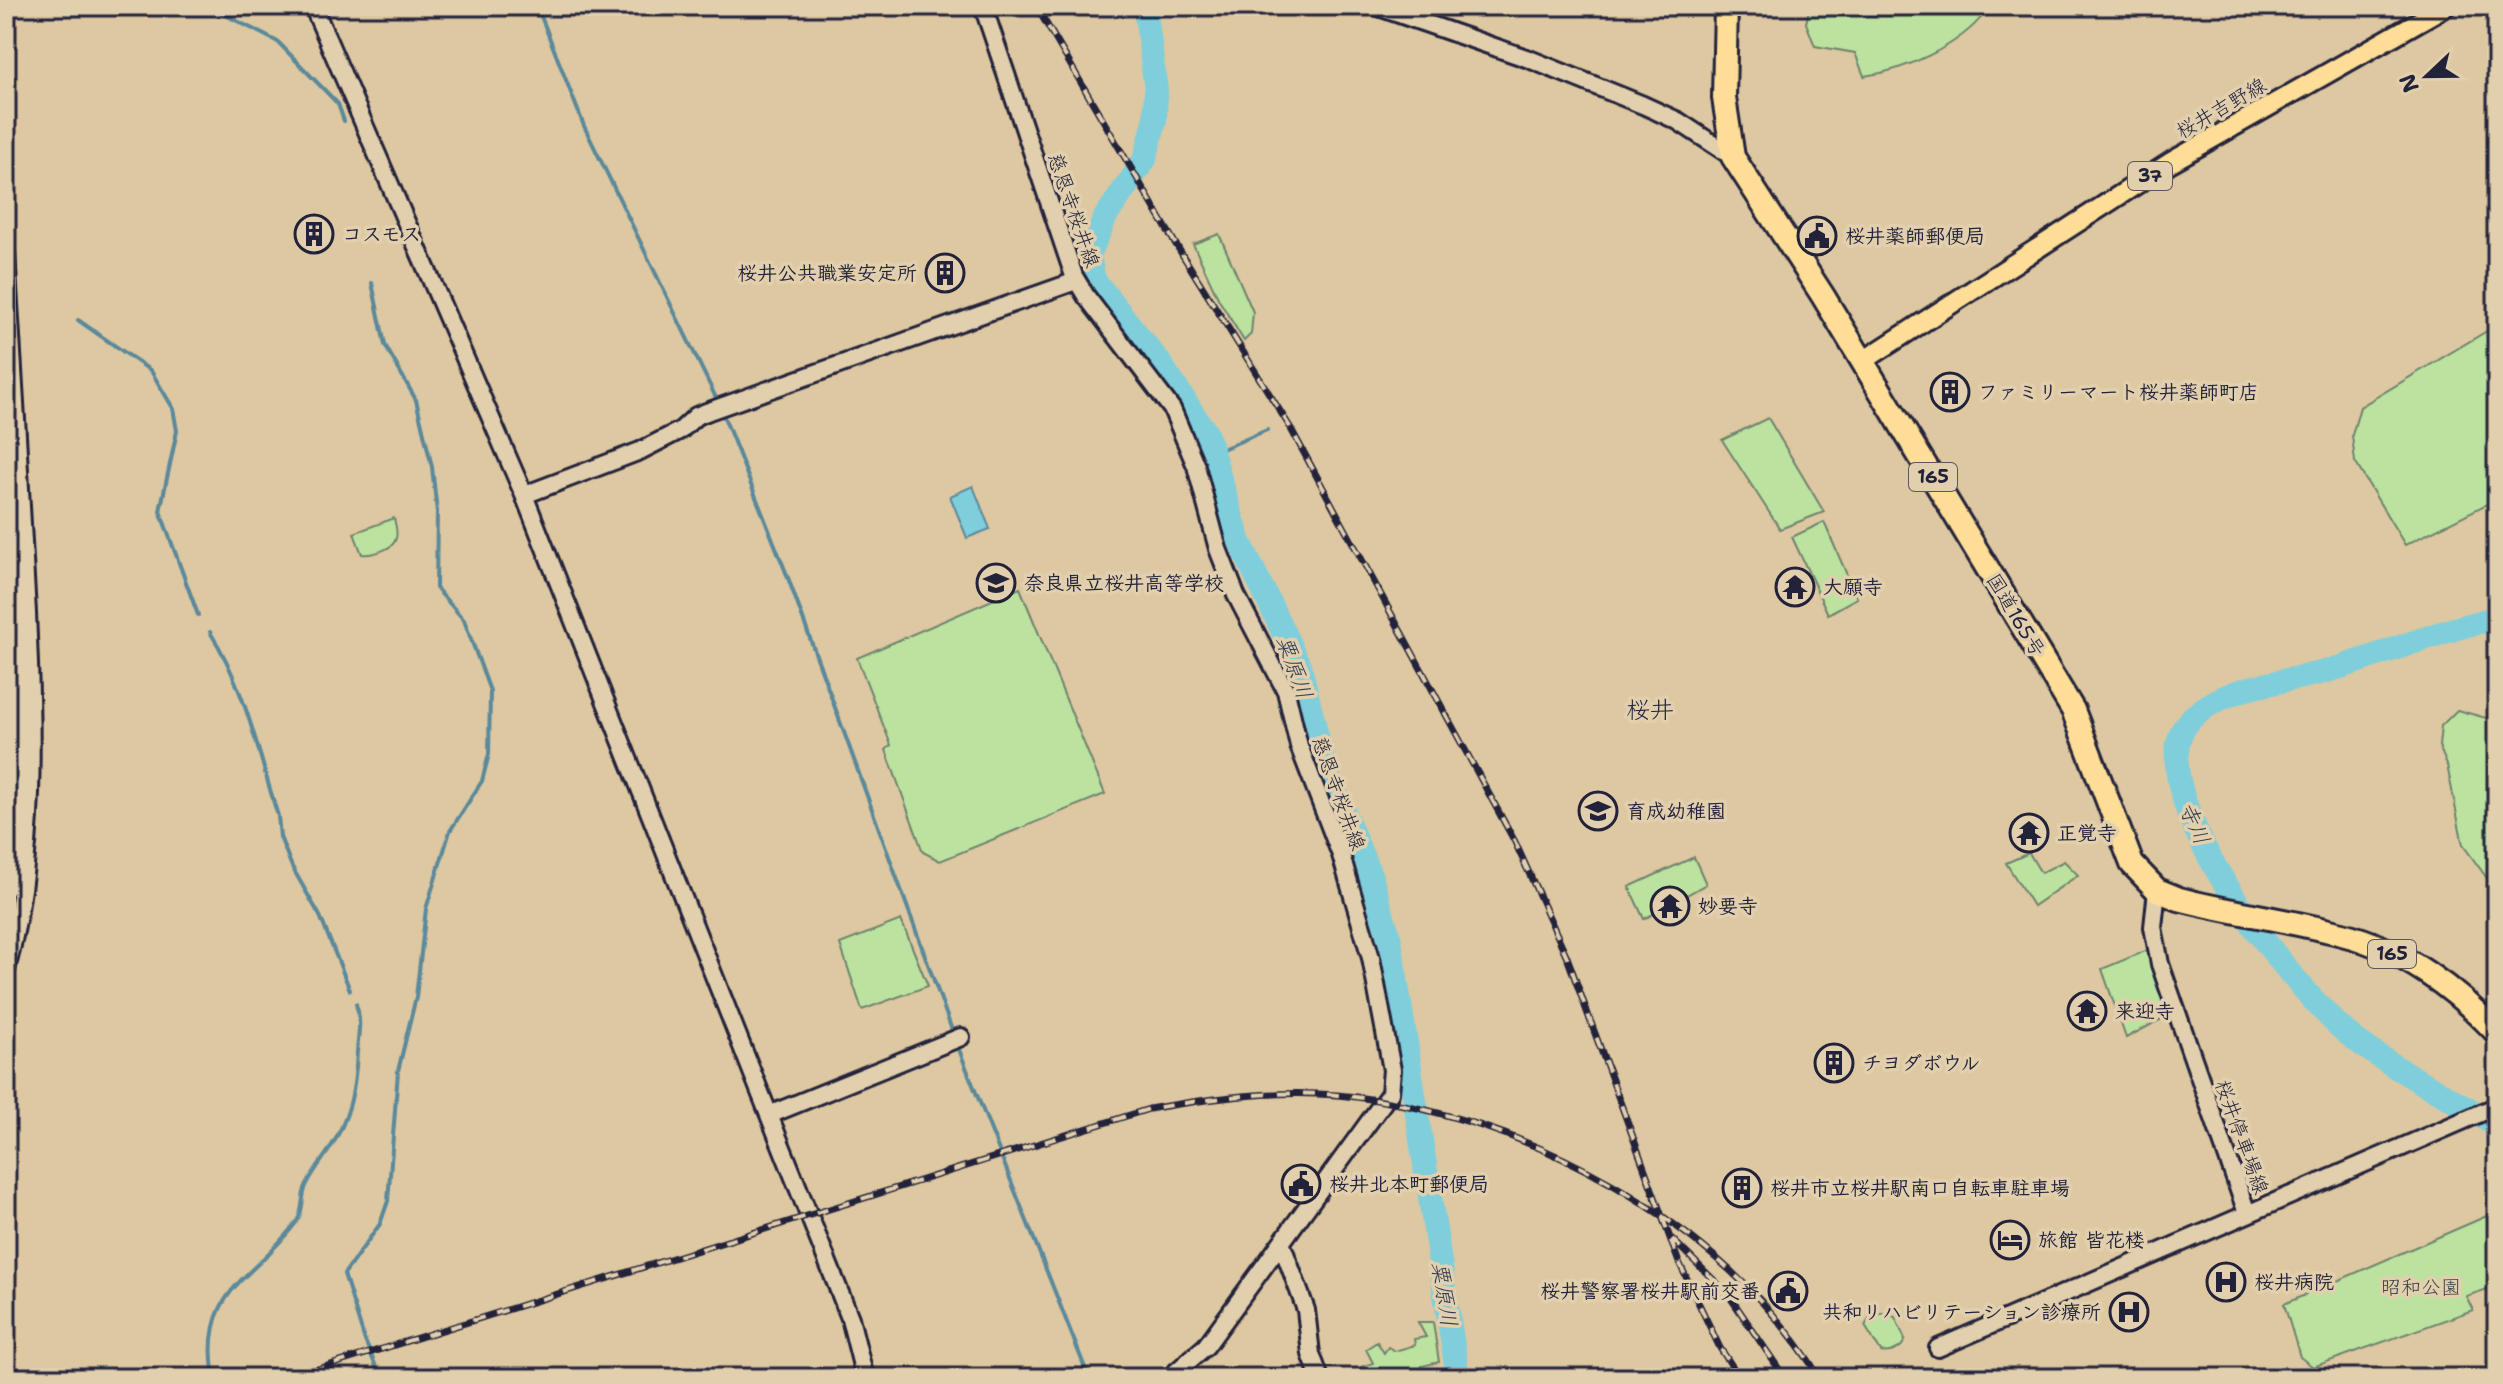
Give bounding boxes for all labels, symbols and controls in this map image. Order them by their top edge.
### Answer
north arrow [2387,36,2467,116]
text: N [2392,70,2426,97]
street label: 桜井吉野線 [2171,72,2271,144]
street label: 慈恩寺桜井線 [1042,149,1106,271]
road number: 37 [2128,162,2172,190]
building icon: コスモス [293,213,335,255]
public building icon: 桜井薬師郵便局 [1796,215,1838,257]
place label: コスモス [342,221,421,247]
place label: 桜井薬師郵便局 [1845,223,1985,249]
building icon: 桜井公共職業安定所 [924,252,966,294]
place label: 桜井公共職業安定所 [737,260,917,286]
building icon: ファミリーマート桜井薬師町店 [1929,371,1971,413]
place label: ファミリーマート桜井薬師町店 [1978,379,2259,405]
road number: 165 [1909,463,1957,491]
school or university icon: 奈良県立桜井高等学校 [975,562,1017,604]
temple icon: 大願寺 [1774,566,1816,608]
street label: 国道165号 [1981,568,2051,662]
place label: 奈良県立桜井高等学校 [1024,570,1224,596]
place label: 大願寺 [1823,574,1883,600]
water label: 粟原川 [1270,631,1319,703]
district label: 桜井 [1626,694,1674,726]
street label: 慈恩寺桜井線 [1306,732,1372,854]
school or university icon: 育成幼稚園 [1577,790,1619,832]
water label: 寺川 [2172,797,2217,849]
place label: 育成幼稚園 [1626,798,1726,824]
temple icon: 正覚寺 [2008,812,2050,854]
place label: 正覚寺 [2057,820,2117,846]
temple icon: 妙要寺 [1649,885,1691,927]
place label: 妙要寺 [1698,893,1758,919]
road number: 165 [2368,940,2416,968]
temple icon: 来迎寺 [2066,990,2108,1032]
place label: 来迎寺 [2115,998,2175,1024]
building icon: チヨダボウル [1813,1042,1855,1084]
place label: チヨダボウル [1862,1050,1980,1076]
street label: 桜井停車場線 [2209,1076,2275,1198]
public building icon: 桜井北本町郵便局 [1280,1163,1322,1205]
building icon: 桜井市立桜井駅南口自転車駐車場 [1721,1167,1763,1209]
place label: 桜井北本町郵便局 [1329,1171,1489,1197]
place label: 桜井市立桜井駅南口自転車駐車場 [1770,1175,2070,1201]
hotel icon: 旅館 皆花楼 [1989,1219,2031,1261]
place label: 旅館 皆花楼 [2038,1227,2145,1253]
water label: 粟原川 [1425,1259,1464,1329]
hospital icon: 桜井病院 [2205,1261,2247,1303]
place label: 桜井病院 [2254,1269,2334,1295]
public building icon: 桜井警察署桜井駅前交番 [1767,1270,1809,1312]
park label: 昭和公園 [2381,1274,2461,1300]
place label: 桜井警察署桜井駅前交番 [1540,1278,1760,1304]
hospital icon: 共和リハビリテーション診療所 [2108,1291,2150,1333]
place label: 共和リハビリテーション診療所 [1822,1299,2101,1325]

